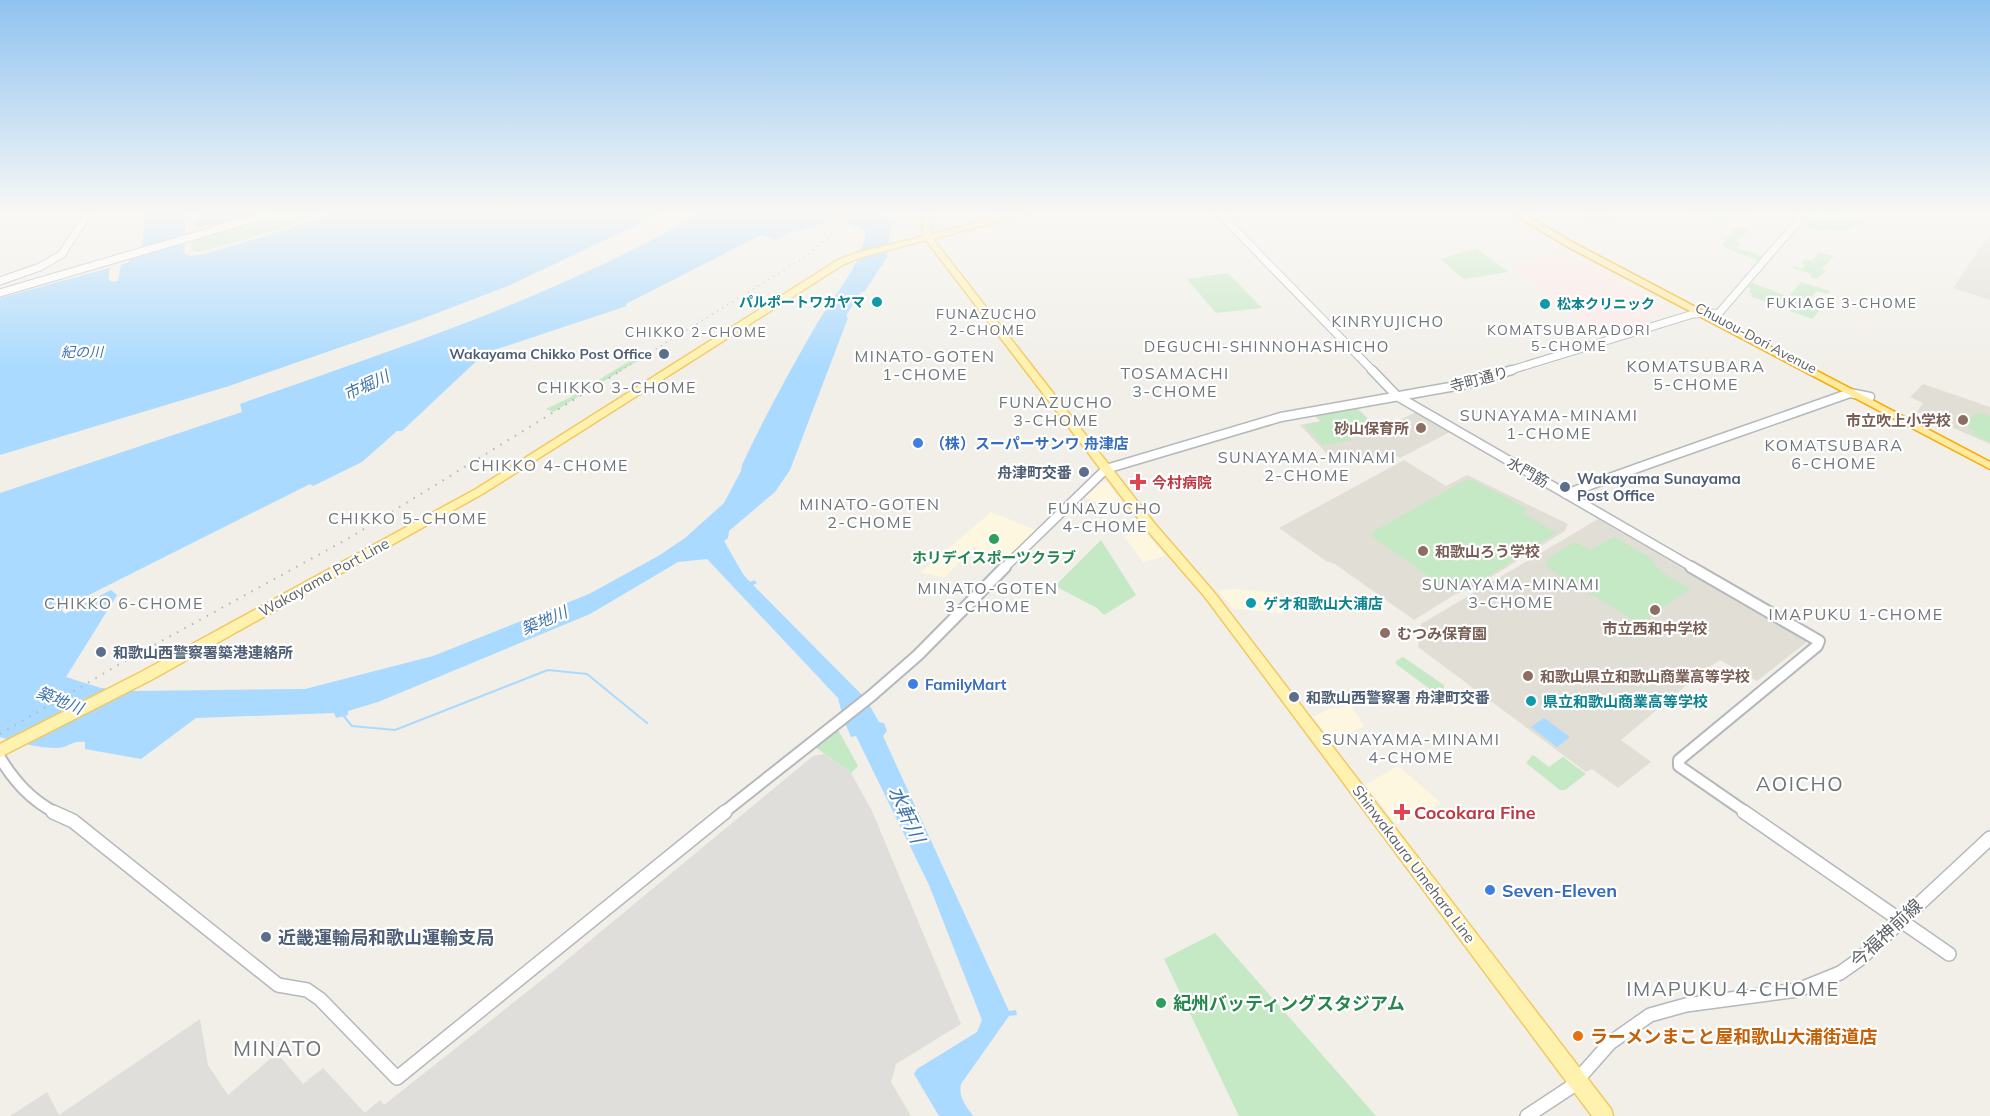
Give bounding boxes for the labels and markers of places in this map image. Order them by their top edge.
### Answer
place label: パルポートワカヤマ [739,293,865,311]
marker: パルポートワカヤマ [870,295,884,309]
place label: 松本クリニック [1557,295,1655,313]
marker: 松本クリニック [1538,297,1552,311]
place label: Wakayama Chikko Post Office [449,345,652,363]
marker: Wakayama Chikko Post Office [657,347,671,361]
place label: 市立吹上小学校 [1846,411,1951,430]
marker: 市立吹上小学校 [1956,413,1970,427]
place label: 砂山保育所 [1334,419,1409,438]
marker: 砂山保育所 [1414,421,1428,435]
place label: （株）スーパーサンワ 舟津店 [930,434,1129,453]
marker: （株）スーパーサンワ 舟津店 [911,436,925,450]
place label: 舟津町交番 [997,463,1072,482]
marker: 舟津町交番 [1077,465,1091,479]
place label: Wakayama Sunayama Post Office [1577,469,1741,505]
marker: 今村病院 [1129,473,1147,491]
place label: 今村病院 [1152,473,1212,492]
marker: Wakayama Sunayama Post Office [1558,480,1572,494]
marker: ホリデイスポーツクラブ [987,532,1001,546]
place label: 和歌山ろう学校 [1435,542,1540,561]
marker: 和歌山ろう学校 [1416,544,1430,558]
place label: ホリデイスポーツクラブ [912,548,1076,567]
place label: ゲオ和歌山大浦店 [1263,594,1383,613]
marker: ゲオ和歌山大浦店 [1244,596,1258,610]
marker: 市立西和中学校 [1648,603,1662,617]
place label: 市立西和中学校 [1602,619,1708,638]
place label: むつみ保育園 [1397,624,1487,643]
marker: むつみ保育園 [1378,626,1392,640]
place label: 和歌山西警察署築港連絡所 [113,643,293,662]
marker: 和歌山西警察署築港連絡所 [94,645,108,659]
place label: 和歌山県立和歌山商業高等学校 [1540,667,1750,686]
marker: 和歌山県立和歌山商業高等学校 [1521,669,1535,683]
place label: FamilyMart [925,675,1007,694]
marker: FamilyMart [906,677,920,691]
place label: 和歌山西警察署 舟津町交番 [1306,688,1490,707]
marker: 和歌山西警察署 舟津町交番 [1287,690,1301,704]
place label: 県立和歌山商業高等学校 [1543,692,1708,711]
marker: 県立和歌山商業高等学校 [1524,694,1538,708]
place label: Cocokara Fine [1414,801,1536,824]
marker: Cocokara Fine [1395,805,1409,819]
place label: Seven-Eleven [1502,879,1617,902]
marker: Seven-Eleven [1483,883,1497,897]
place label: 近畿運輸局和歌山運輸支局 [278,926,494,949]
marker: 近畿運輸局和歌山運輸支局 [259,930,273,944]
place label: 紀州バッティングスタジアム [1173,992,1405,1015]
marker: 紀州バッティングスタジアム [1154,996,1168,1010]
place label: ラーメンまこと屋和歌山大浦街道店 [1590,1025,1877,1048]
marker: ラーメンまこと屋和歌山大浦街道店 [1571,1029,1585,1043]

